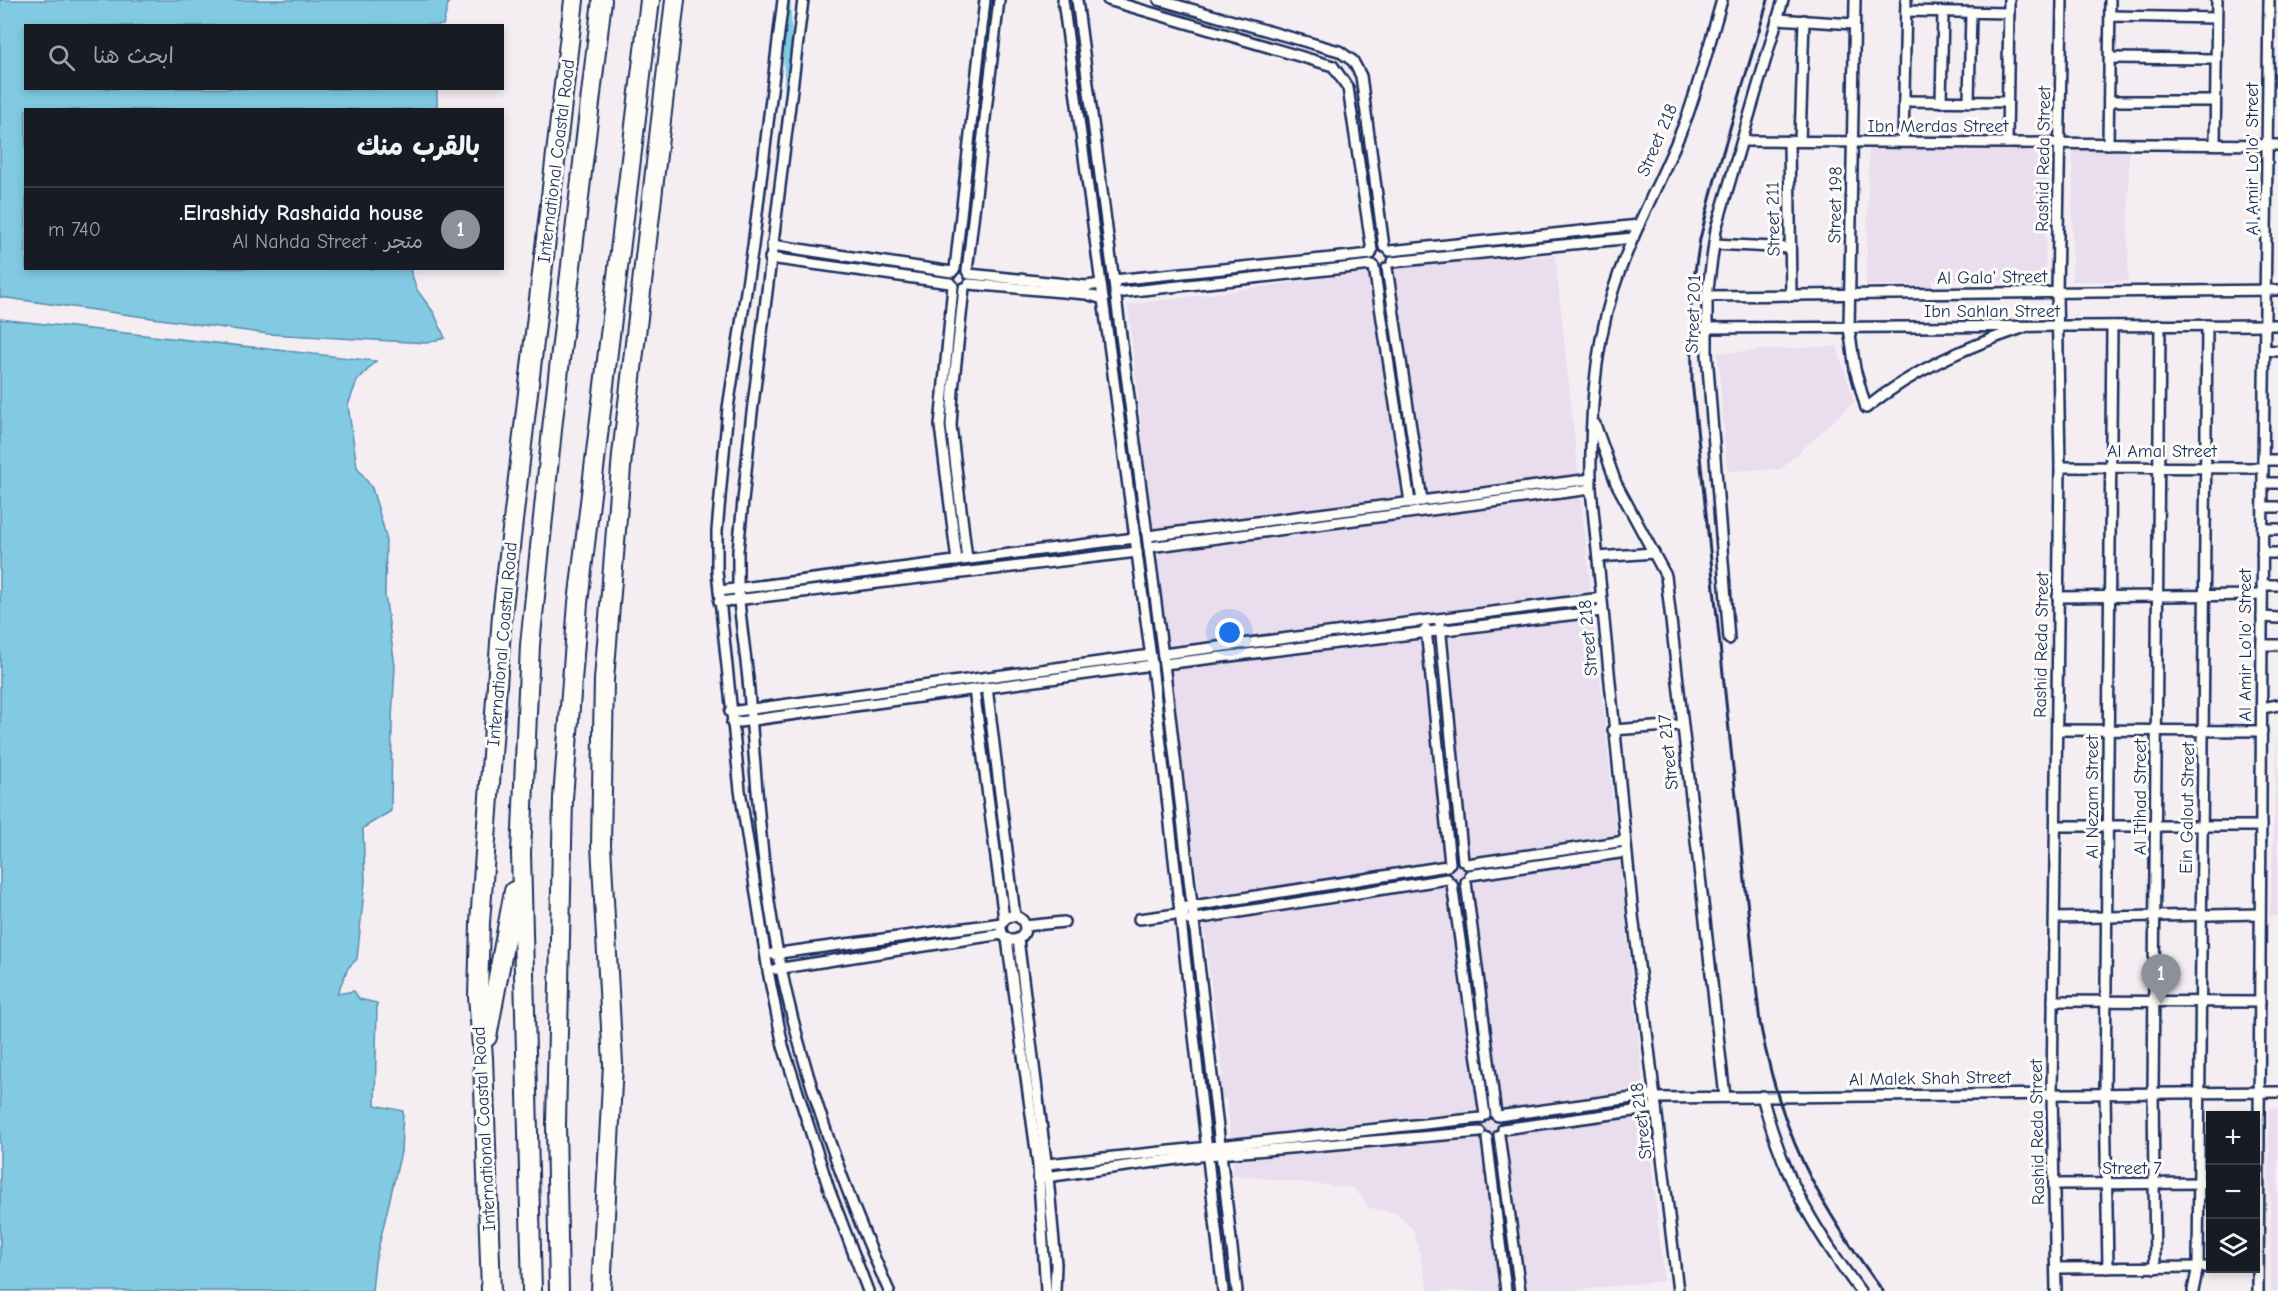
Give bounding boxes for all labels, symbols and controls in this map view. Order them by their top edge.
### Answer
search box [24,24,504,90]
icon: search [45,41,78,74]
text: ابحث هنا [93,43,174,69]
street label: International Coastal Road [534,58,579,264]
street label: Al Amir Lo'lo' Street [2242,82,2263,235]
street label: Rashid Reda Street [2032,85,2055,232]
street label: Street 218 [1633,101,1682,180]
street label: Ibn Merdas Street [1868,116,2009,137]
text: بالقرب منك [357,132,480,162]
street label: Street 198 [1824,166,1847,244]
street label: Street 211 [1762,181,1785,257]
text: Elrashidy Rashaida house. [179,200,423,226]
text: 740 m [48,218,101,241]
text: 1 [457,218,464,241]
text: متجر · Al Nahda Street [232,230,423,253]
street label: Al Gala' Street [1937,266,2048,289]
street label: Street 201 [1682,274,1705,354]
street label: Ibn Sahlan Street [1924,301,2061,322]
street label: Al Amal Street [2107,441,2218,462]
street label: International Coastal Road [483,541,522,747]
street label: Al Amir Lo'lo' Street [2235,568,2256,721]
street label: Rashid Reda Street [2030,571,2053,718]
street label: Street 218 [1575,599,1602,677]
your location [1215,618,1244,647]
street label: Street 217 [1654,713,1683,791]
street label: Al Nezam Street [2082,734,2103,859]
street label: Al Itihad Street [2130,738,2151,855]
street label: Ein Galout Street [2176,741,2199,874]
pin: 1 [2142,954,2180,1004]
street label: International Coastal Road [469,1026,500,1232]
street label: Rashid Reda Street [2026,1058,2049,1205]
street label: Al Malek Shah Street [1849,1067,2012,1090]
street label: Street 218 [1626,1081,1657,1160]
map controls [2206,1111,2260,1273]
button: + [2206,1111,2260,1165]
street label: Street 7 [2102,1158,2162,1179]
button: − [2206,1165,2260,1219]
button: layers [2206,1219,2260,1273]

